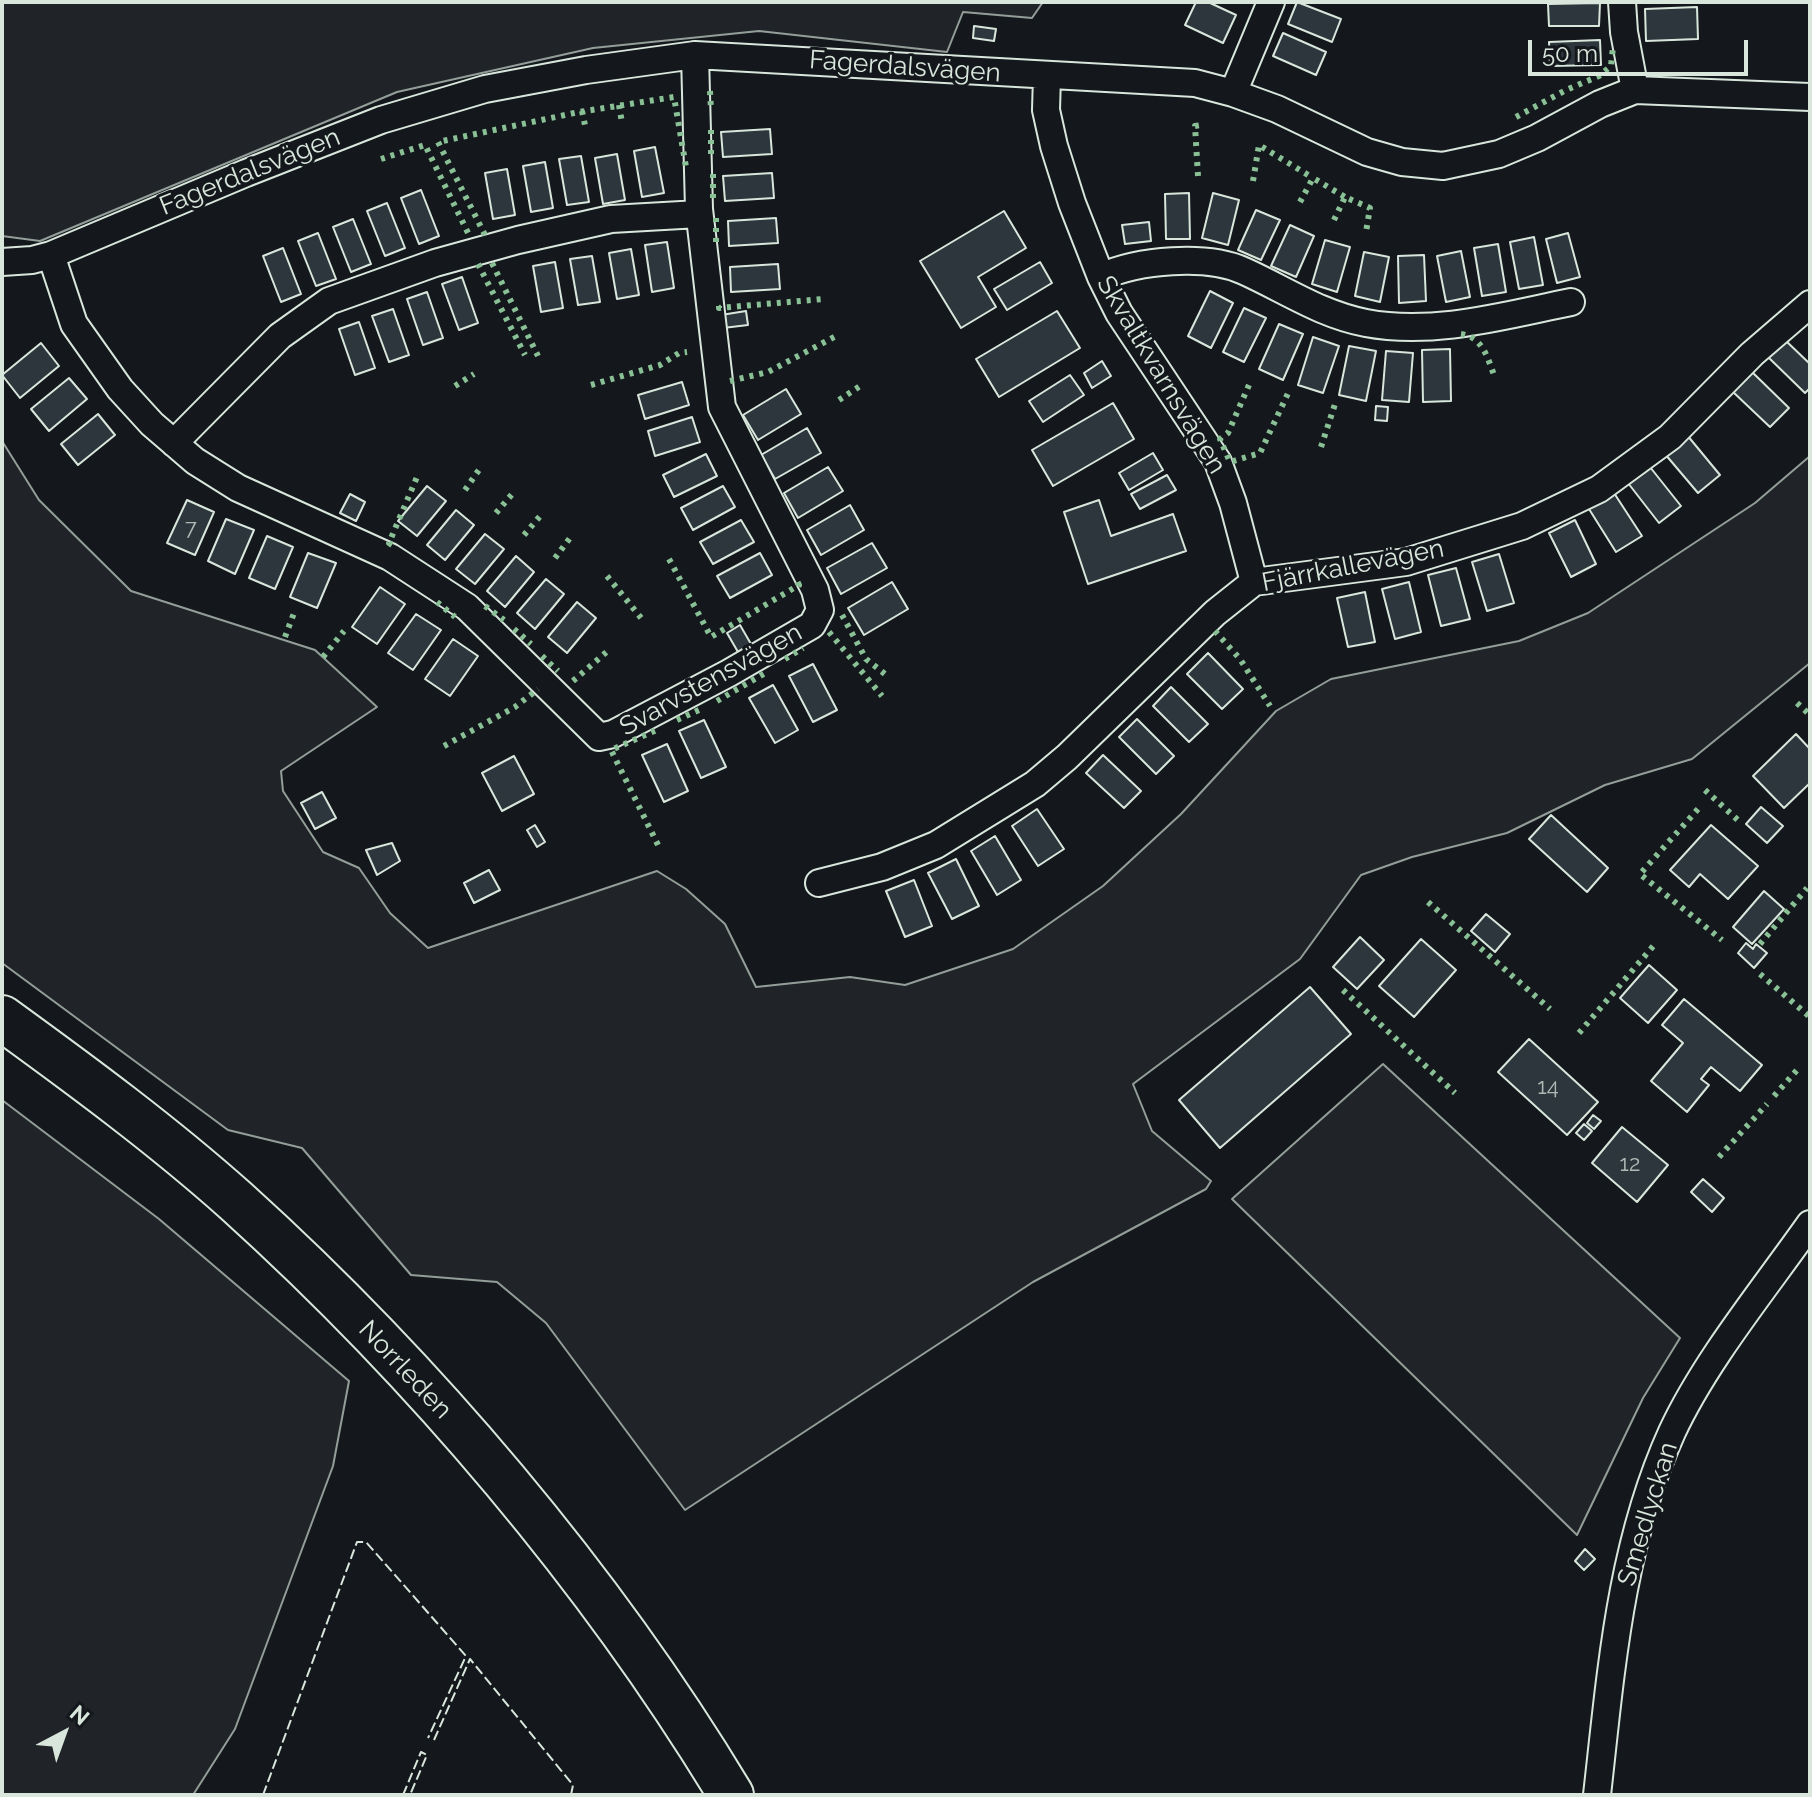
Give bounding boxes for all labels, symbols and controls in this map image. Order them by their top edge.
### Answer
scale bar [1532,24,1752,74]
text: 50 m [1542,39,1598,68]
street label: Fagerdalsvägen [808,45,1002,89]
street label: Fagerdalsvägen [155,122,345,222]
street label: Skvaltkvarnsvägen [1090,270,1232,480]
house number: 7 [185,515,197,541]
street label: Fjärrkallevägen [1259,533,1447,599]
street label: Svarvstensvägen [614,617,808,743]
house number: 14 [1537,1074,1559,1100]
house number: 12 [1620,1151,1640,1177]
street label: Norrleden [352,1315,458,1425]
street label: Smedlyckan [1611,1438,1685,1590]
north arrow [24,1693,104,1773]
text: N [65,1700,95,1730]

